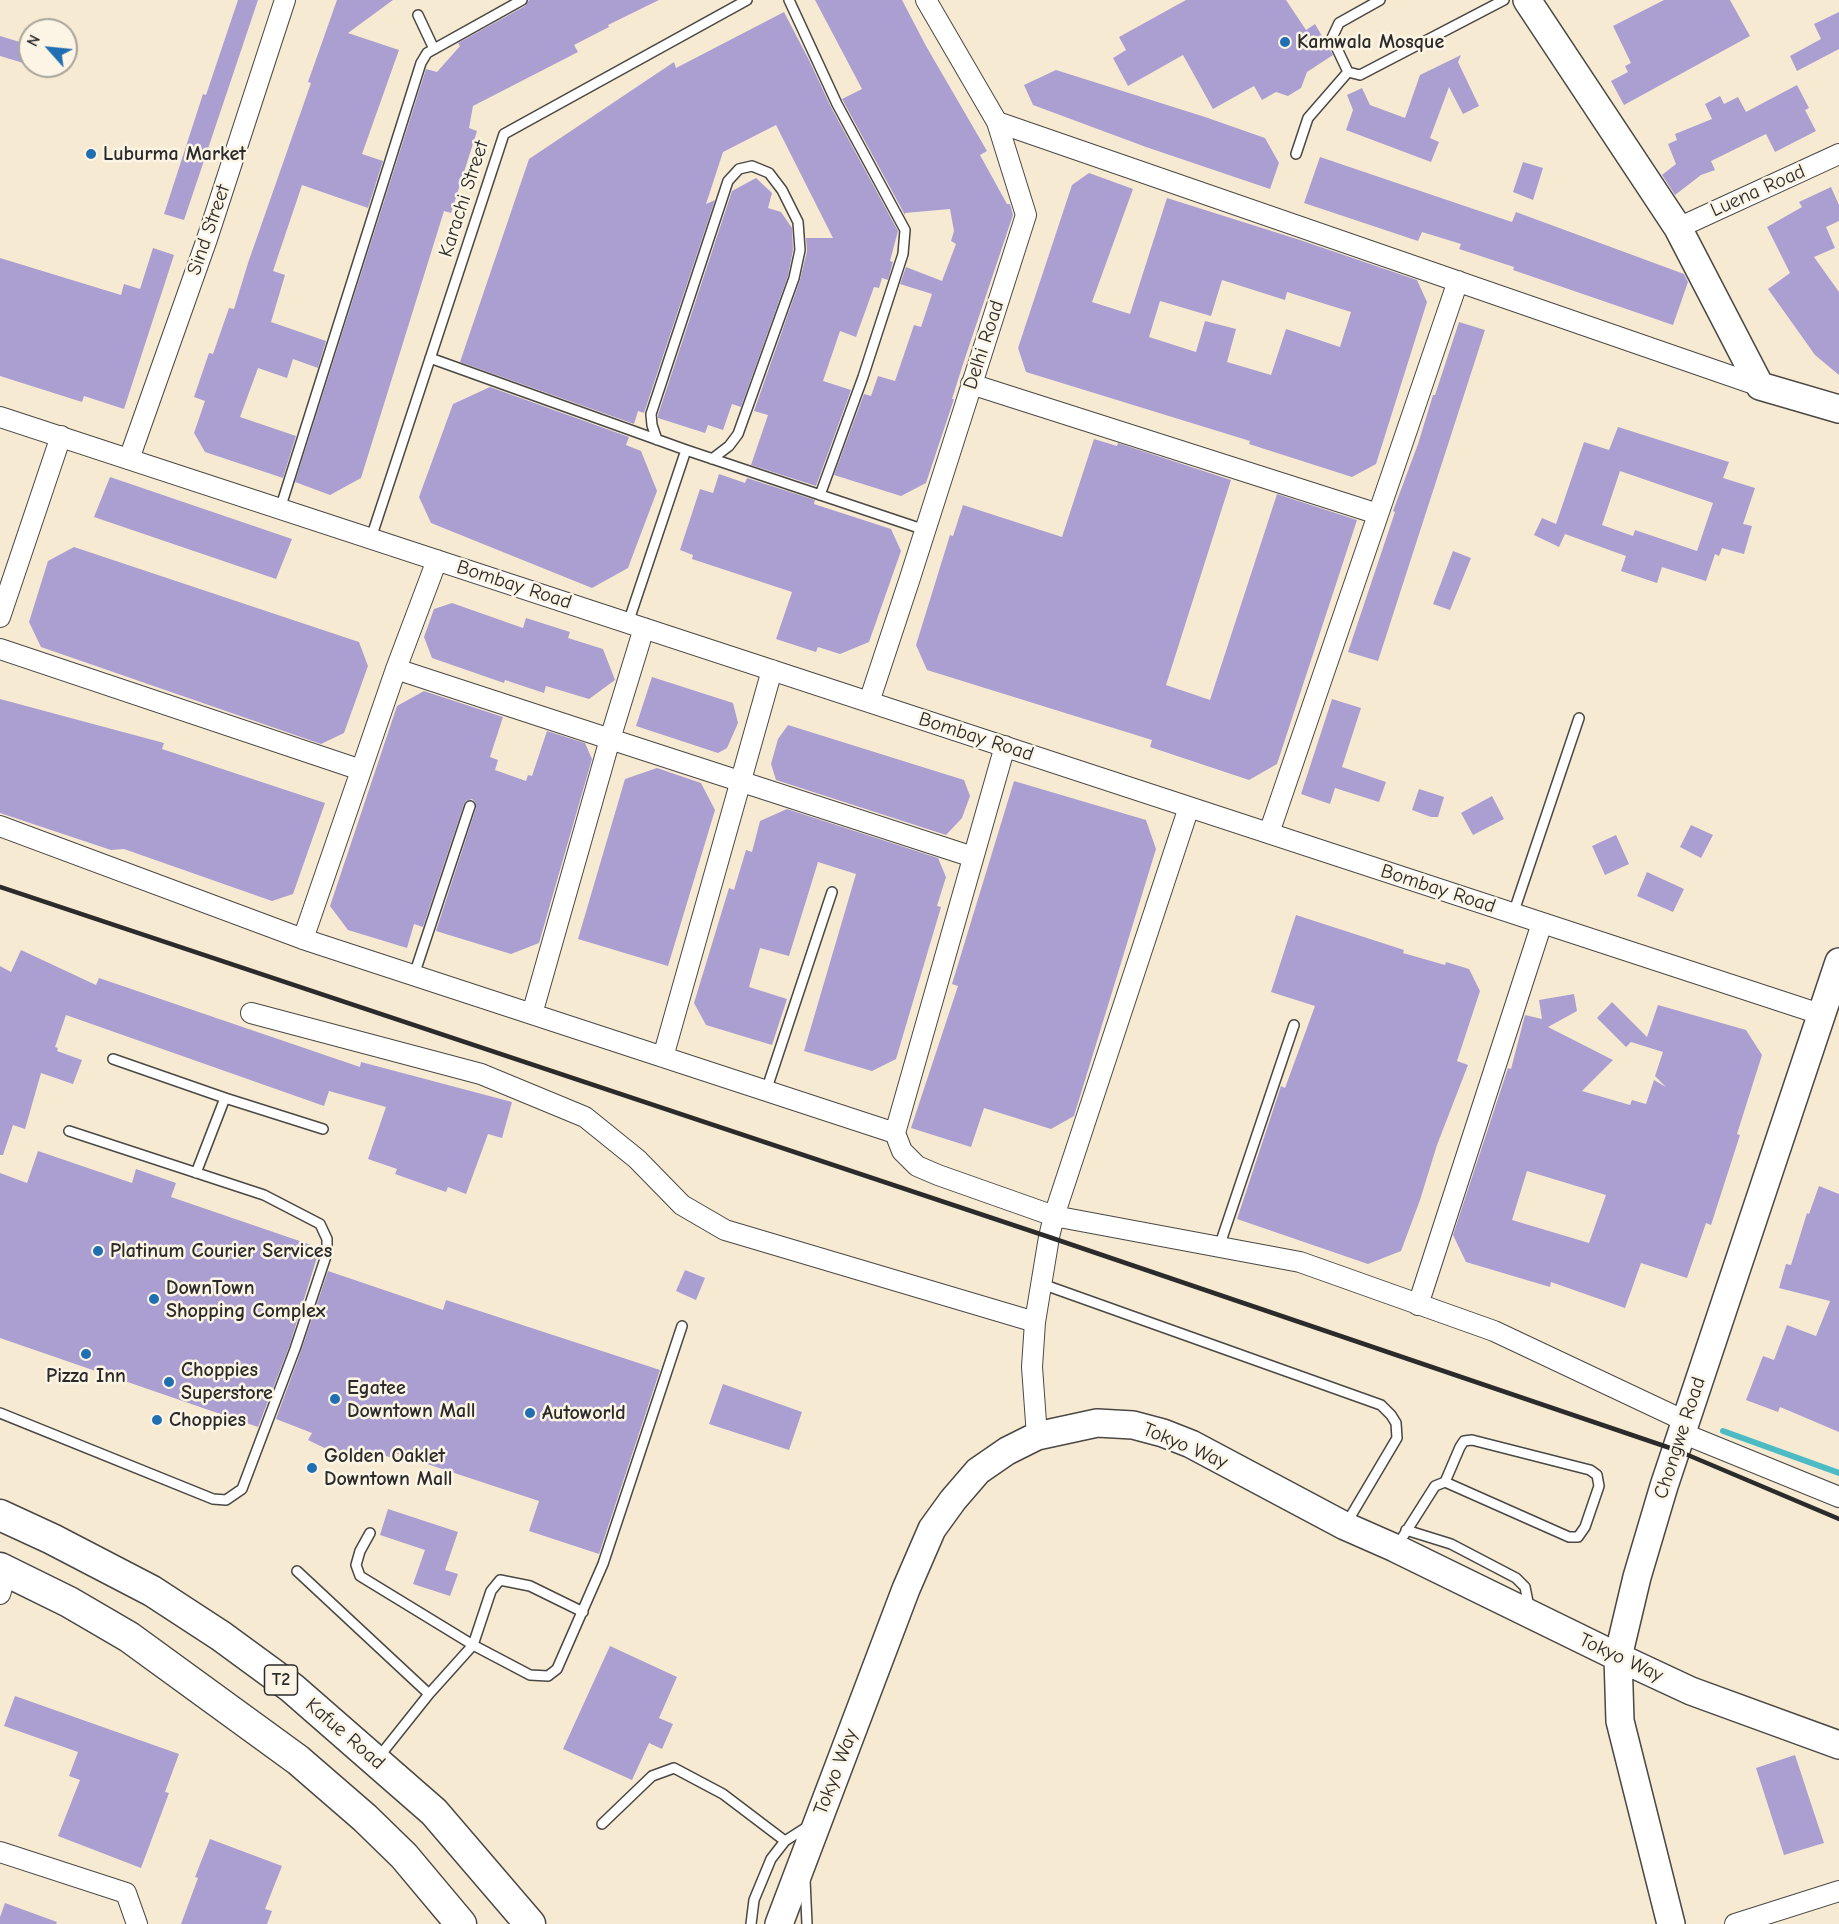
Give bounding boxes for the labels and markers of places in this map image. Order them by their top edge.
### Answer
place label: Kamwala Mosque [1297,30,1444,54]
marker: Kamwala Mosque [1278,35,1292,49]
place label: Luburma Market [103,142,246,166]
marker: Luburma Market [84,147,98,161]
place label: Platinum Courier Services [110,1239,332,1263]
marker: Platinum Courier Services [91,1244,105,1258]
place label: DownTown Shopping Complex [166,1276,325,1323]
marker: DownTown Shopping Complex [147,1292,161,1306]
marker: Pizza Inn [79,1347,93,1361]
place label: Choppies Superstore [181,1358,273,1405]
place label: Pizza Inn [46,1364,126,1388]
marker: Choppies Superstore [162,1375,176,1389]
place label: Egatee Downtown Mall [347,1376,476,1423]
marker: Egatee Downtown Mall [328,1392,342,1406]
place label: Autoworld [542,1401,626,1425]
marker: Autoworld [523,1406,537,1420]
place label: Choppies [169,1408,246,1432]
marker: Choppies [150,1413,164,1427]
place label: Golden Oaklet Downtown Mall [324,1444,453,1491]
marker: Golden Oaklet Downtown Mall [305,1461,319,1475]

